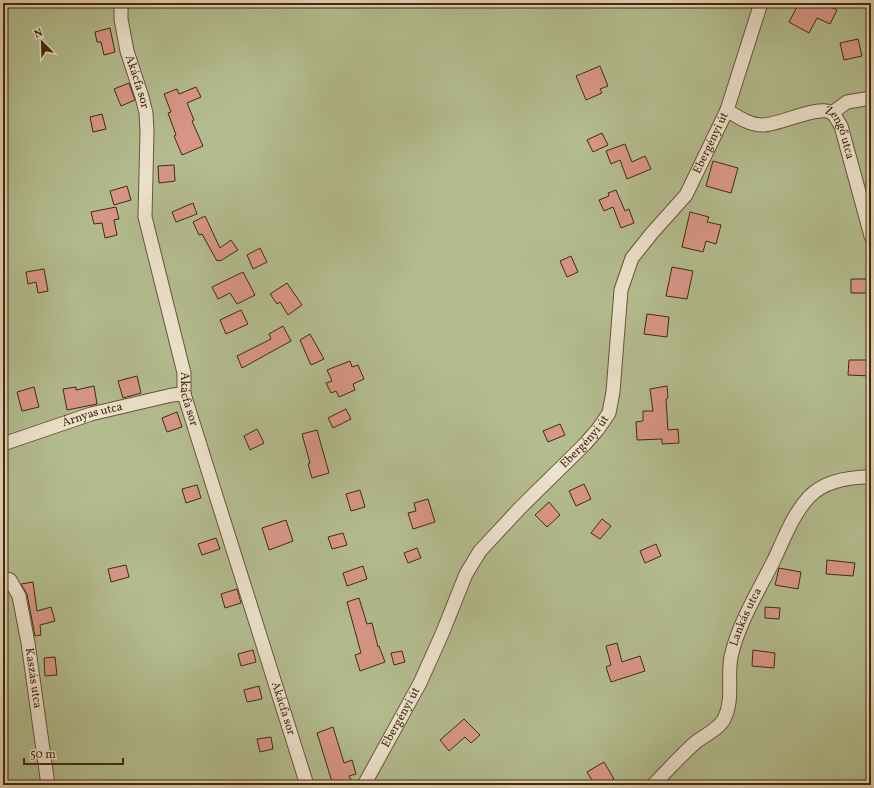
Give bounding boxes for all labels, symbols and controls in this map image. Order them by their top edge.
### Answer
north arrow [22,22,62,62]
text: N [32,26,45,43]
street label: Akácfa sor [121,53,153,110]
street label: Zengő utca [823,103,858,161]
street label: Ebergényi út [689,110,733,177]
street label: Akácfa sor [176,372,202,428]
street label: Árnyas utca [60,399,124,431]
street label: Ebergényi út [557,412,613,472]
street label: Lankás utca [726,585,766,648]
street label: Kaszás utca [21,647,45,710]
street label: Akácfa sor [267,680,299,737]
street label: Ebergényi út [378,684,424,751]
scale bar [24,740,123,766]
text: 50 m [30,747,56,763]

